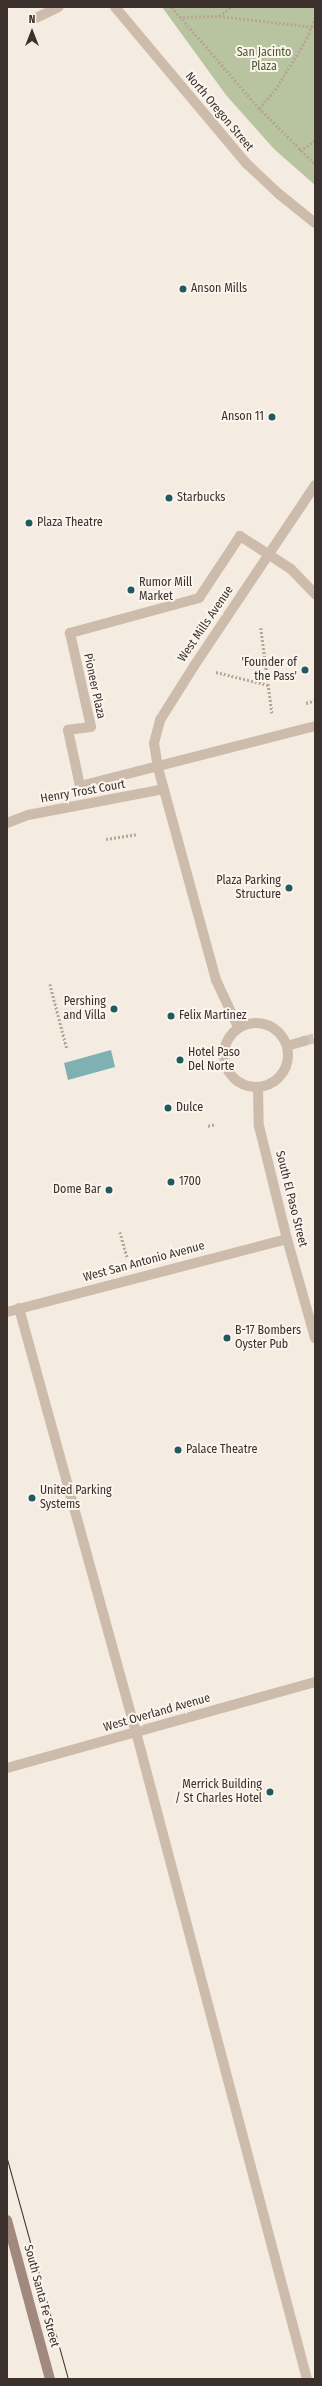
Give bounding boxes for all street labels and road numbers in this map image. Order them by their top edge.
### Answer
street label: North Oregon Street [182,70,256,154]
street label: West Mills Avenue [175,583,237,665]
street label: Pioneer Plaza [80,652,108,720]
street label: Henry Trost Court [40,777,126,807]
street label: South El Paso Street [272,1150,310,1248]
street label: West San Antonio Avenue [82,1239,206,1285]
street label: West Overland Avenue [102,1691,212,1735]
street label: South Santa Fe Street [20,2243,62,2349]

